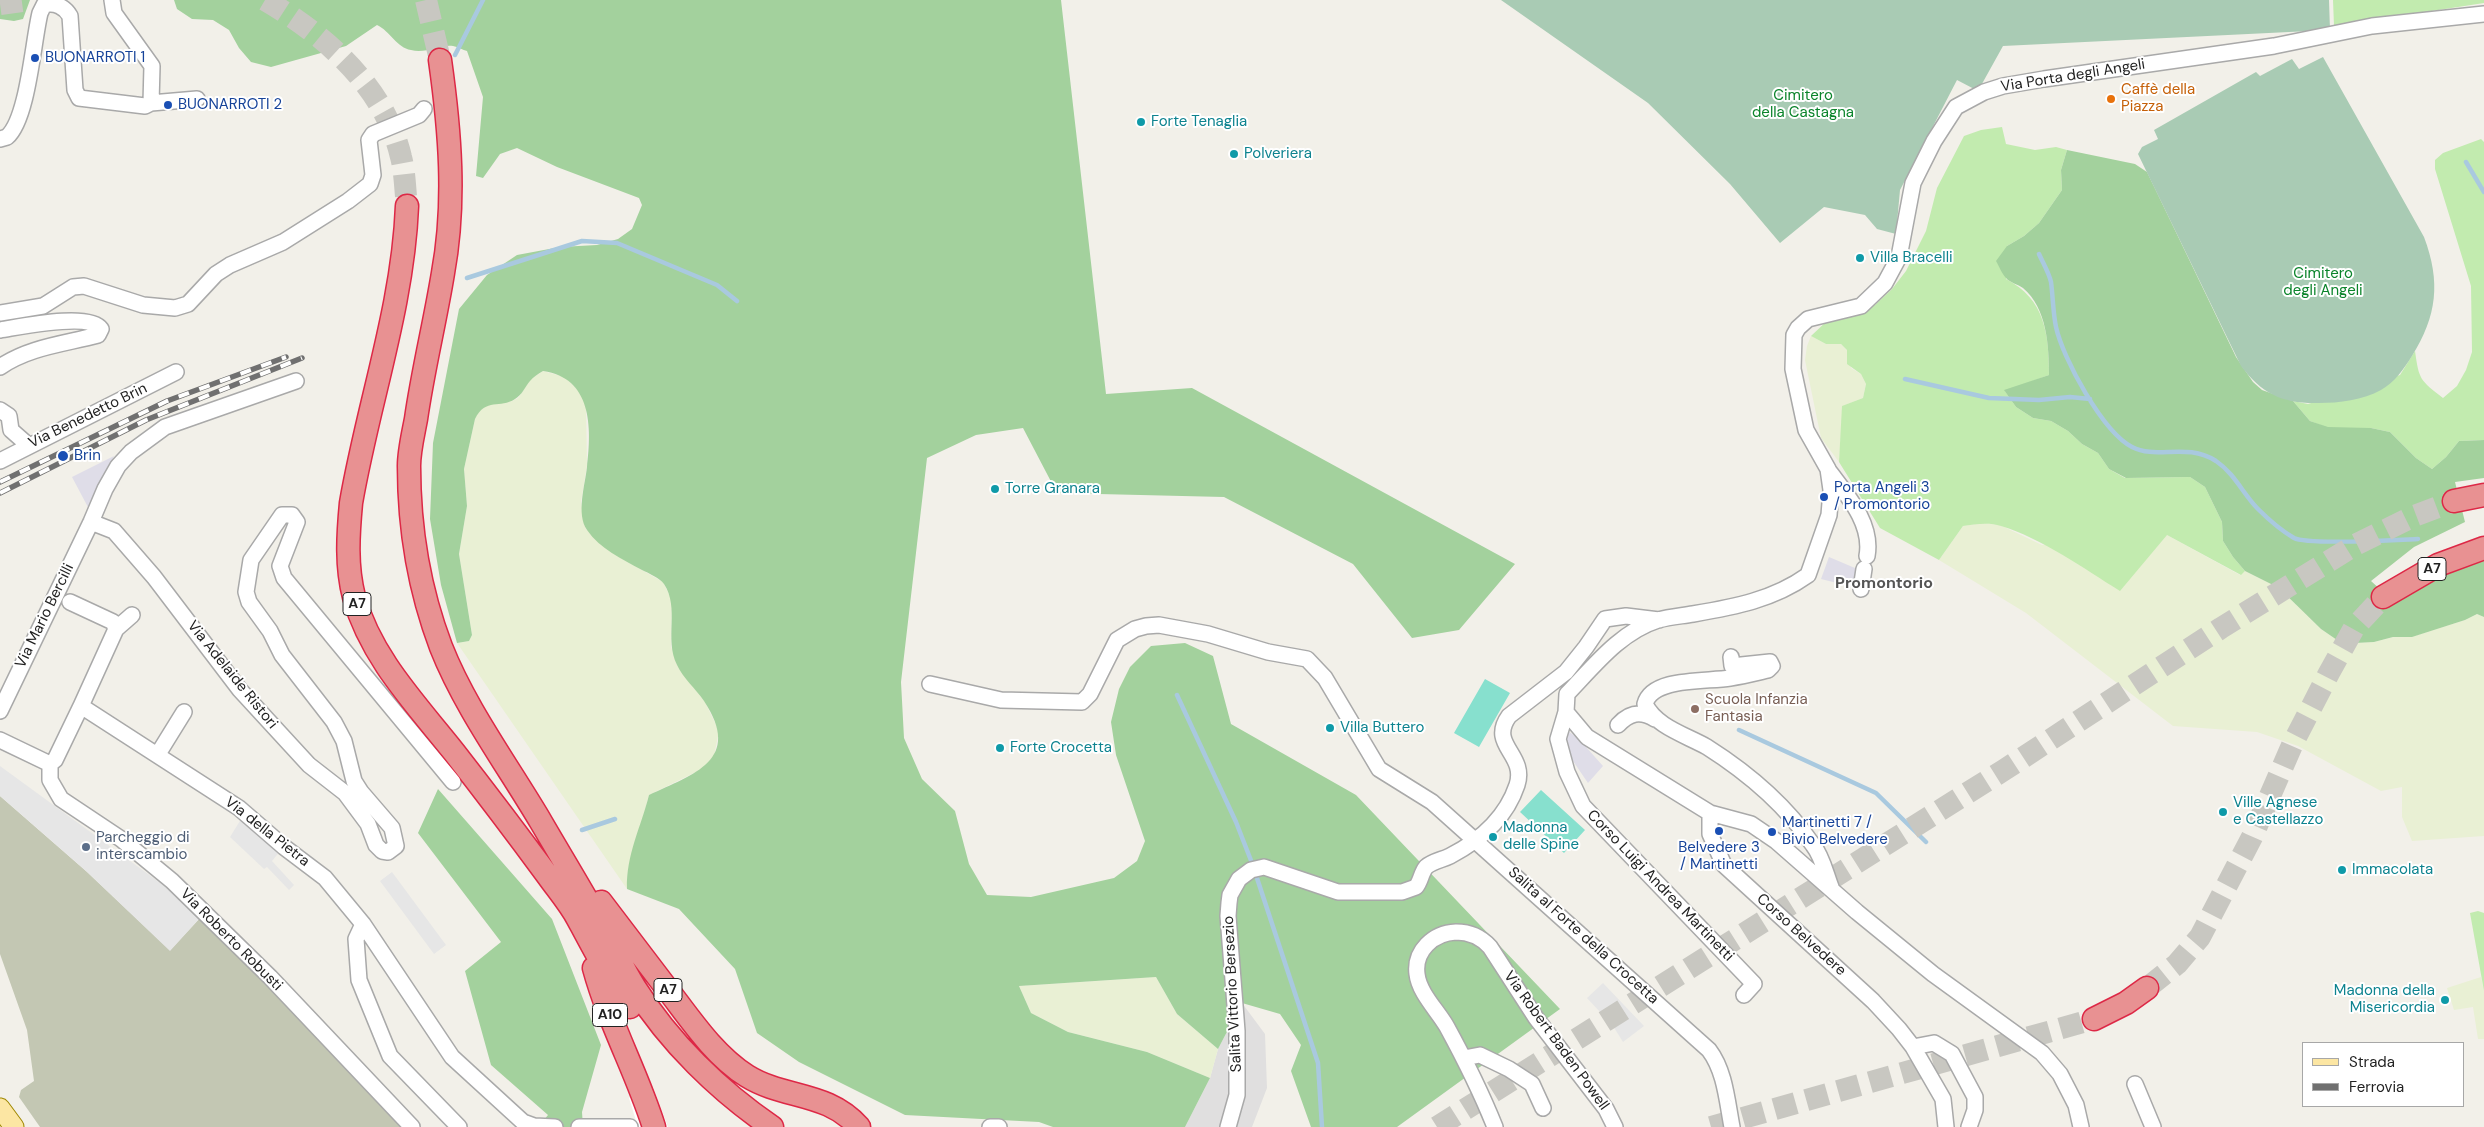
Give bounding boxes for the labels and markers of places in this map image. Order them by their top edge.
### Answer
place label: BUONARROTI 1 [45,49,145,67]
marker: BUONARROTI 1 [29,52,41,64]
place label: Caffè della Piazza [2121,81,2195,116]
marker: Caffè della Piazza [2105,93,2117,105]
place label: BUONARROTI 2 [178,96,282,114]
marker: BUONARROTI 2 [162,99,174,111]
place label: Forte Tenaglia [1151,113,1247,131]
marker: Forte Tenaglia [1135,116,1147,128]
place label: Polveriera [1244,145,1312,163]
marker: Polveriera [1228,148,1240,160]
place label: Villa Bracelli [1870,249,1953,267]
marker: Villa Bracelli [1854,252,1866,264]
place label: Brin [74,447,101,465]
marker: Brin [56,449,70,463]
place label: Porta Angeli 3 / Promontorio [1834,479,1930,514]
place label: Torre Granara [1005,480,1100,498]
marker: Torre Granara [989,483,1001,495]
marker: Porta Angeli 3 / Promontorio [1818,491,1830,503]
place label: Scuola Infanzia Fantasia [1705,691,1808,726]
marker: Scuola Infanzia Fantasia [1689,703,1701,715]
place label: Villa Buttero [1340,719,1424,737]
marker: Villa Buttero [1324,722,1336,734]
place label: Forte Crocetta [1010,739,1112,757]
marker: Forte Crocetta [994,742,1006,754]
place label: Ville Agnese e Castellazzo [2233,794,2323,829]
marker: Ville Agnese e Castellazzo [2217,806,2229,818]
place label: Martinetti 7 / Bivio Belvedere [1782,814,1888,849]
place label: Madonna delle Spine [1503,819,1579,854]
marker: Belvedere 3 / Martinetti [1713,825,1725,837]
marker: Martinetti 7 / Bivio Belvedere [1766,826,1778,838]
place label: Parcheggio di interscambio [96,829,190,864]
marker: Madonna delle Spine [1487,831,1499,843]
place label: Belvedere 3 / Martinetti [1678,839,1760,874]
marker: Parcheggio di interscambio [80,841,92,853]
place label: Immacolata [2352,861,2433,879]
marker: Immacolata [2336,864,2348,876]
place label: Madonna della Misericordia [2334,982,2435,1017]
marker: Madonna della Misericordia [2439,994,2451,1006]

